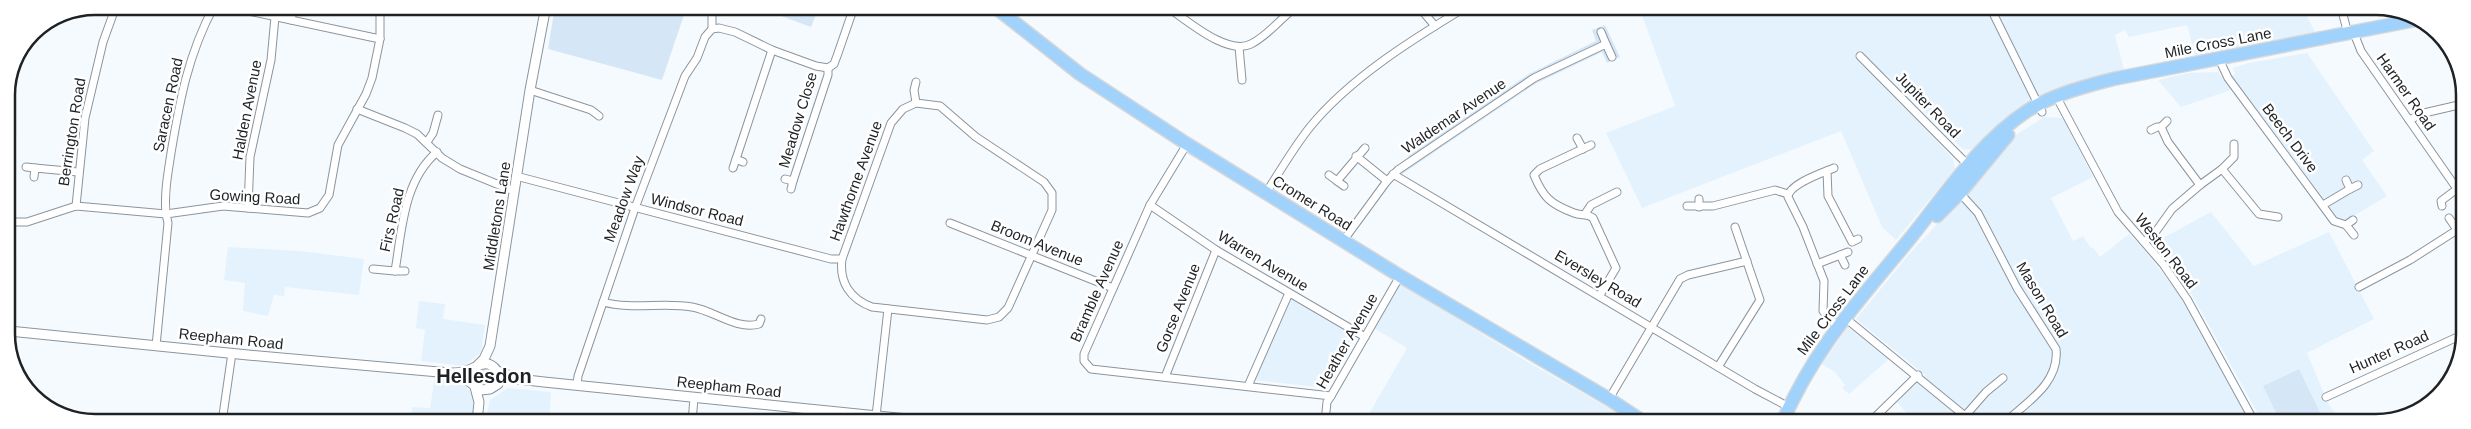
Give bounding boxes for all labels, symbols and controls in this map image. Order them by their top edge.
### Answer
street label: Mile Cross Lane [2163,24,2273,61]
street label: Harmer Road [2374,50,2439,133]
street label: Saracen Road [149,56,186,154]
street label: Halden Avenue [228,58,265,161]
street label: Jupiter Road [1893,68,1964,141]
street label: Meadow Close [775,70,820,170]
street label: Waldemar Avenue [1398,74,1509,157]
street label: Berrington Road [55,77,88,187]
street label: Beech Drive [2259,100,2322,175]
street label: Hawthorne Avenue [826,118,885,243]
street label: Meadow Way [600,153,647,244]
street label: Middletons Lane [480,160,514,272]
street label: Cromer Road [1270,172,1355,234]
street label: Gowing Road [209,186,301,207]
street label: Firs Road [376,186,407,253]
street label: Windsor Road [649,190,745,229]
street label: Weston Road [2132,210,2201,292]
street label: Broom Avenue [989,216,1086,269]
street label: Warren Avenue [1215,227,1312,294]
street label: Bramble Avenue [1066,237,1127,344]
street label: Eversley Road [1552,246,1644,311]
street label: Mason Road [2013,259,2072,341]
street label: Gorse Avenue [1152,261,1203,355]
street label: Mile Cross Lane [1793,261,1872,358]
street label: Heather Avenue [1312,290,1381,391]
street label: Reepham Road [178,325,284,352]
street label: Hunter Road [2346,326,2431,377]
district label: Hellesdon [436,365,532,387]
street label: Reepham Road [676,373,782,400]

